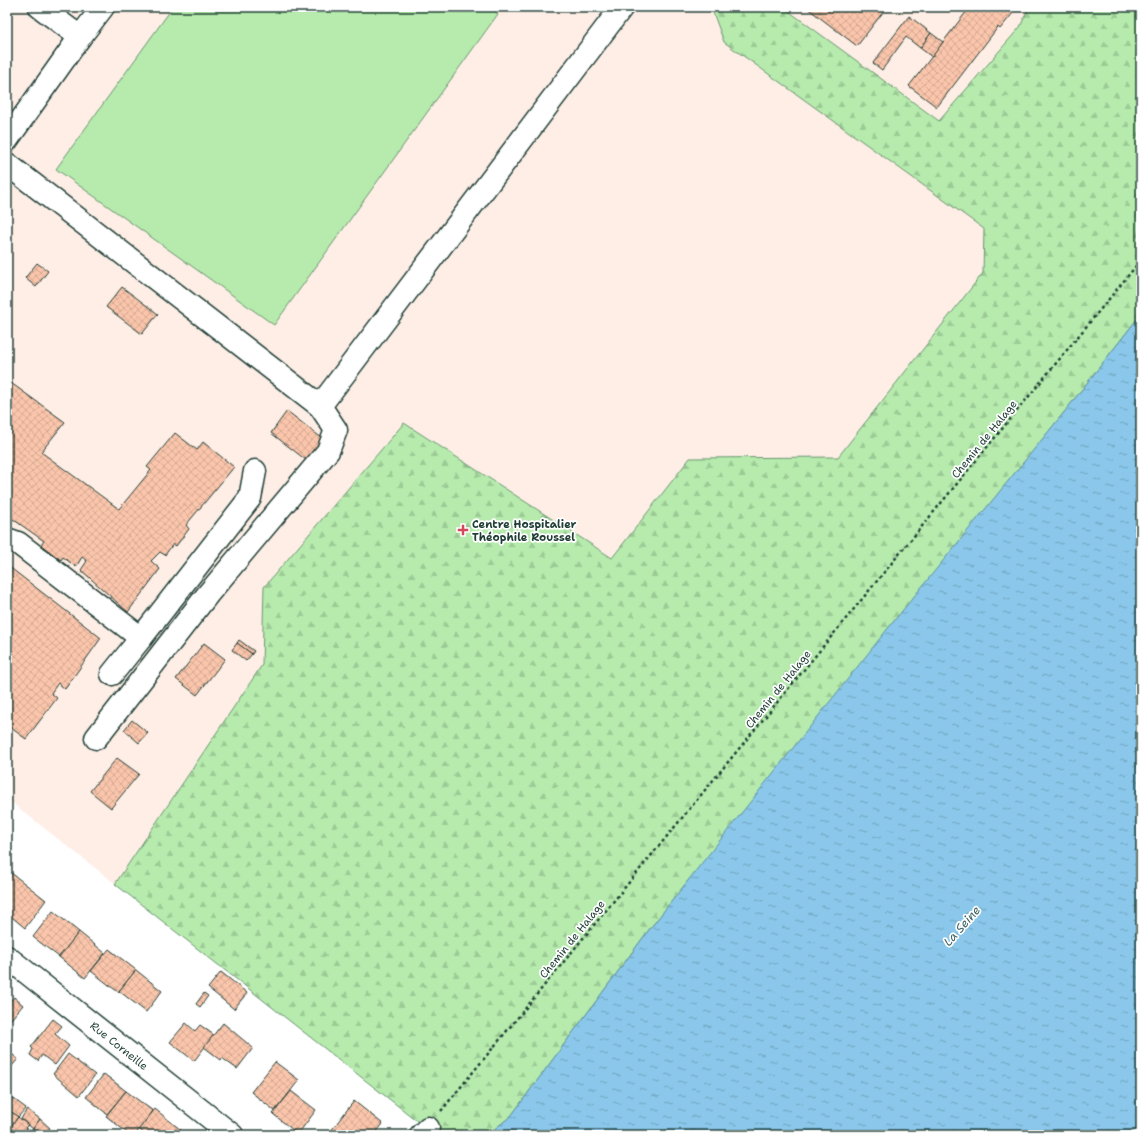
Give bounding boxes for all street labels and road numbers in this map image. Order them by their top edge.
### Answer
street label: Chemin de Halage [948,397,1021,482]
street label: Chemin de Halage [742,647,815,732]
street label: Chemin de Halage [536,897,609,982]
street label: Rue Corneille [87,1019,151,1074]

